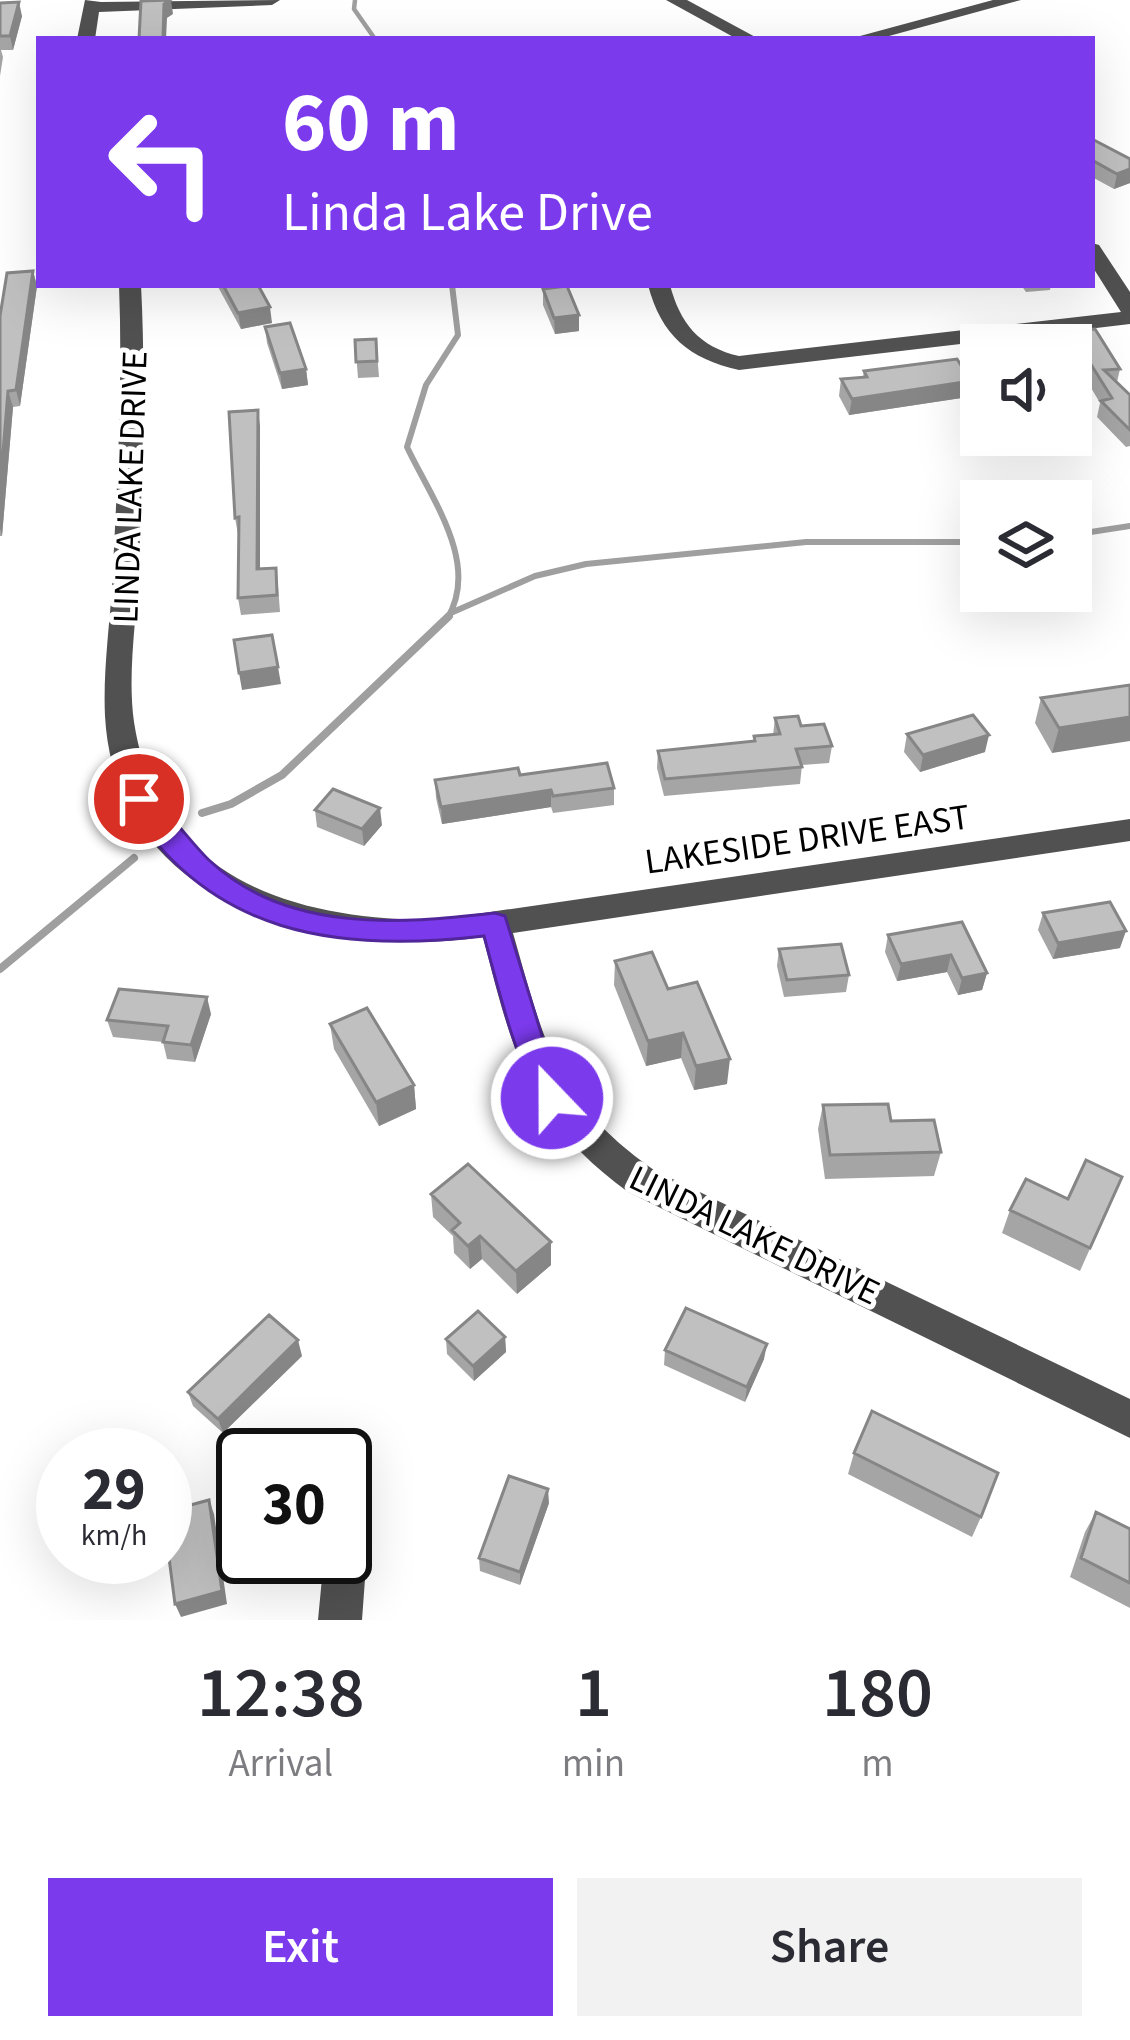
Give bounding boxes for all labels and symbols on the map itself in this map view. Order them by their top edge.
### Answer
street label: LINDA LAKE DRIVE [100,350,161,624]
pin [88,748,190,850]
street label: LAKESIDE DRIVE EAST [642,791,973,887]
position arrow [489,1035,615,1161]
street label: LINDA LAKE DRIVE [621,1153,888,1318]
speed limit sign: 30 [216,1428,372,1584]

